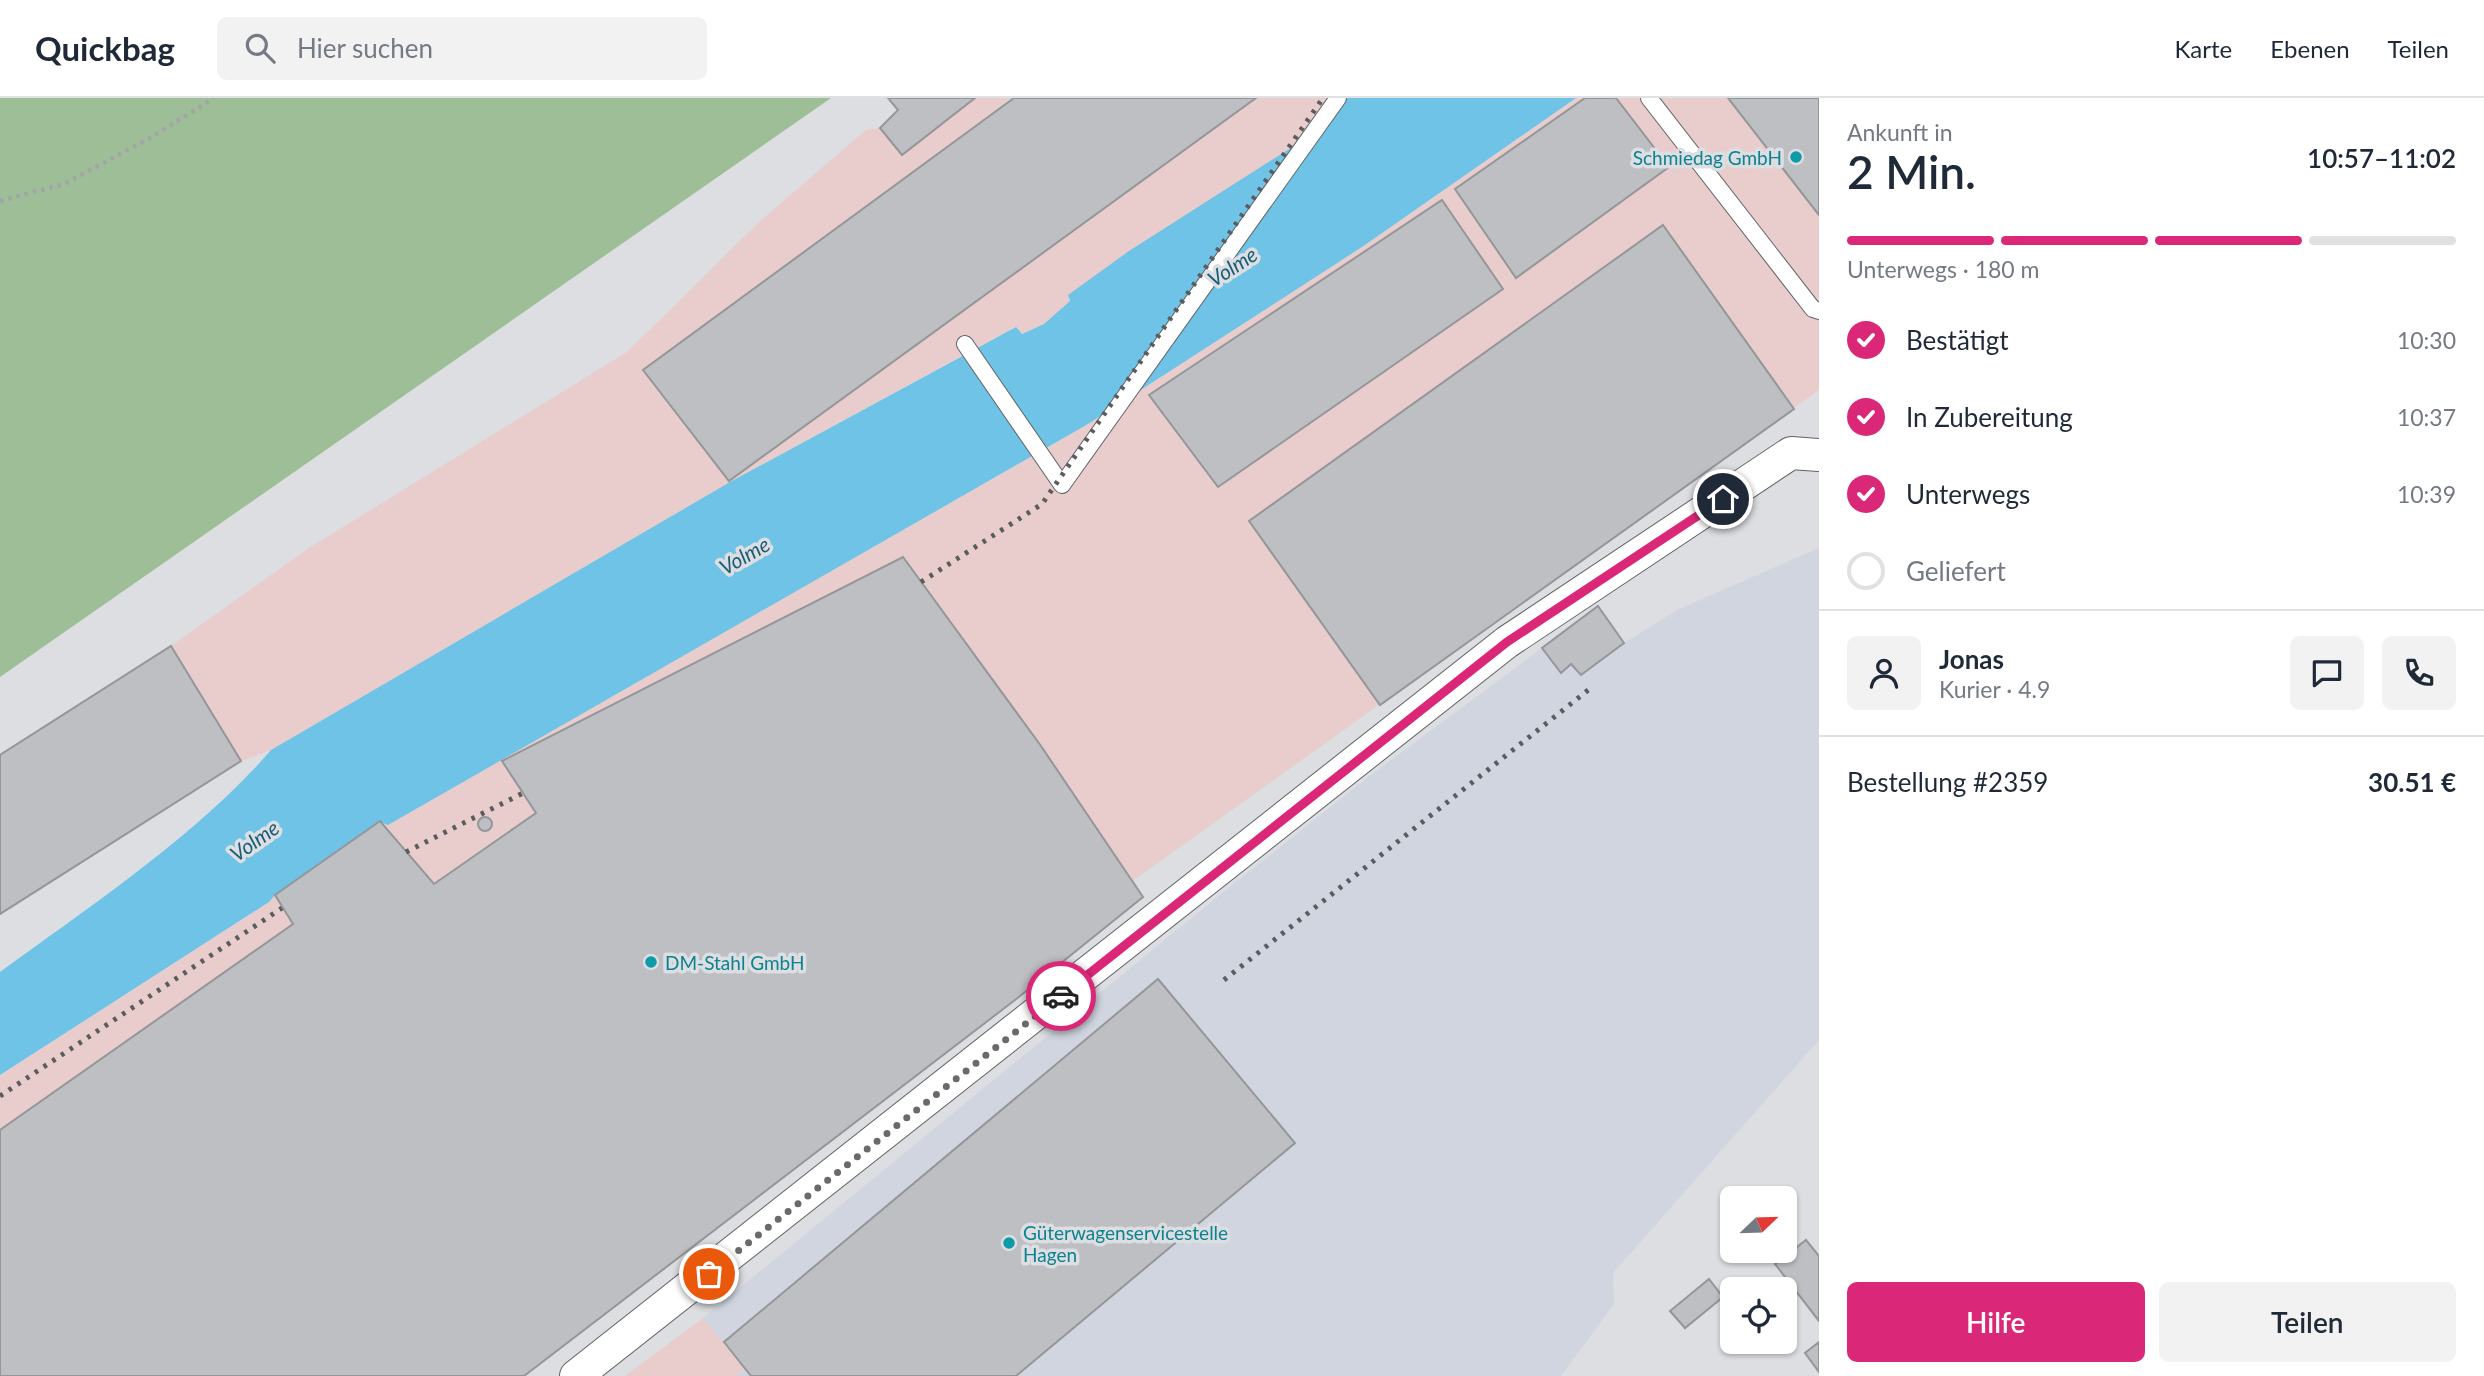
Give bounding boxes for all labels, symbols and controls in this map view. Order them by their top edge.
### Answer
search box [217,17,707,80]
text: Quickbag [35,28,175,68]
icon: search [241,29,279,67]
text: Hier suchen [297,32,433,64]
text: Karte [2175,34,2232,63]
text: Ebenen [2270,34,2350,63]
text: Teilen [2388,34,2449,63]
text: Ankunft in [1847,118,1953,146]
text: 10:57–11:02 [2307,142,2456,174]
text: 2 Min. [1847,144,1976,199]
place label: Schmiedag GmbH [1633,146,1782,169]
marker: Schmiedag GmbH [1788,149,1804,165]
water label: Volme [1203,241,1261,291]
text: Unterwegs · 180 m [1847,255,2040,283]
icon: check [1847,321,1885,359]
text: Bestätigt [1906,324,2009,356]
text: 10:30 [2397,326,2456,354]
icon: check [1847,398,1885,436]
text: In Zubereitung [1906,401,2073,433]
text: 10:37 [2397,403,2456,431]
pin [1693,469,1753,529]
icon: check [1847,475,1885,513]
text: Unterwegs [1906,478,2030,510]
icon: home [1704,480,1742,518]
text: 10:39 [2397,480,2456,508]
water label: Volme [714,531,774,579]
text: Geliefert [1906,555,2006,587]
button: person [1847,636,1921,710]
button: chat [2290,636,2364,710]
button: phone [2382,636,2456,710]
text: Jonas [1939,643,2004,675]
text: Kurier · 4.9 [1939,675,2050,703]
text: Bestellung #2359 [1847,766,2048,798]
text: 30.51 € [2368,766,2456,798]
water label: Volme [225,814,283,866]
place label: DM-Stahl GmbH [665,951,804,974]
marker: DM-Stahl GmbH [643,954,659,970]
courier [1026,961,1096,1031]
icon: car [1042,977,1080,1015]
north arrow [1720,1186,1797,1264]
map controls [1720,1186,1797,1354]
place label: Güterwagenservicestelle Hagen [1023,1221,1228,1266]
marker: Güterwagenservicestelle Hagen [1001,1235,1017,1251]
pin [679,1244,739,1304]
icon: bag [690,1255,728,1293]
button: locate [1720,1277,1797,1354]
button: Hilfe [1847,1282,2145,1362]
button: Teilen [2159,1282,2456,1362]

